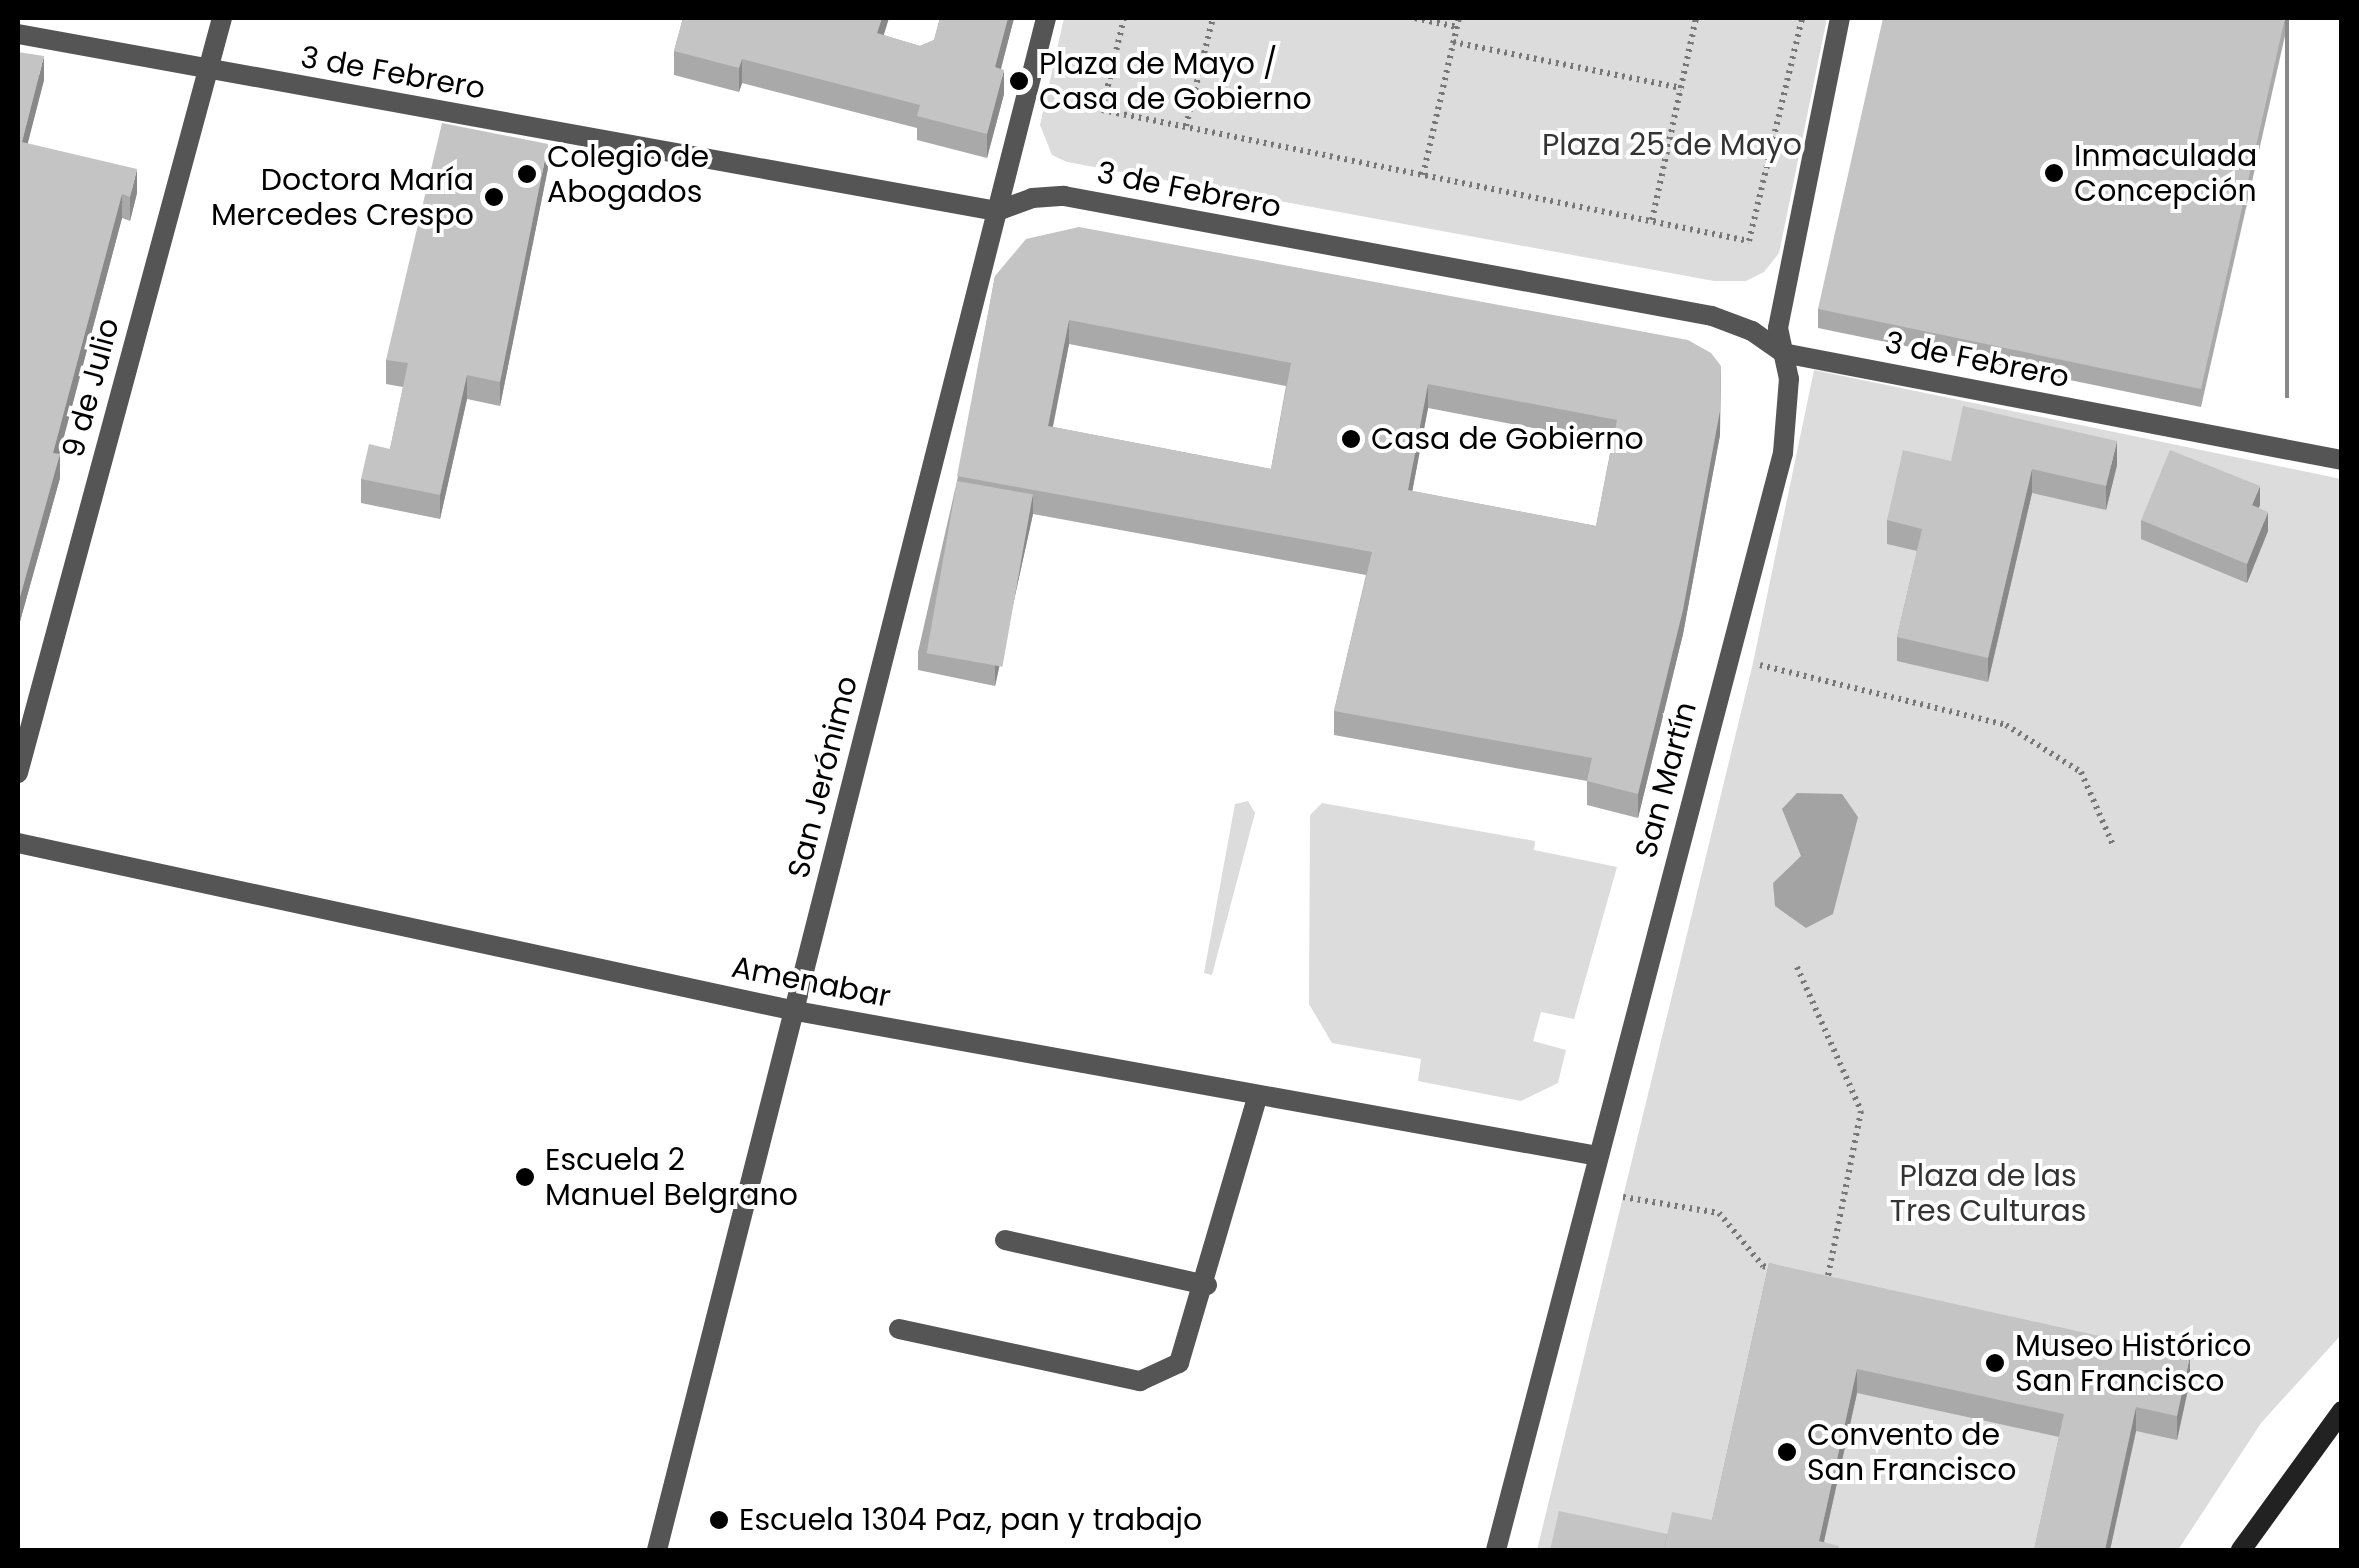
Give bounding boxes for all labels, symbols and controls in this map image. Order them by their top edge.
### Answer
street label: 3 de Febrero [298,39,488,107]
place label: Plaza de Mayo / Casa de Gobierno [1039,46,1312,116]
marker: Plaza de Mayo / Casa de Gobierno [1008,70,1030,92]
park label: Plaza 25 de Mayo [1542,127,1802,163]
place label: Inmaculada Concepción [2074,138,2257,208]
place label: Colegio de Abogados [547,139,709,210]
street label: 3 de Febrero [1094,155,1284,225]
place label: Doctora María Mercedes Crespo [211,162,474,232]
marker: Inmaculada Concepción [2043,162,2065,184]
marker: Colegio de Abogados [516,163,538,185]
marker: Doctora María Mercedes Crespo [483,186,505,208]
street label: 9 de Julio [55,314,127,462]
street label: 3 de Febrero [1882,325,2072,395]
place label: Casa de Gobierno [1371,421,1644,457]
marker: Casa de Gobierno [1340,428,1362,450]
street label: San Jerónimo [781,672,865,882]
street label: San Martín [1628,698,1704,862]
street label: Amenabar [729,949,893,1015]
place label: Escuela 2 Manuel Belgrano [545,1142,798,1212]
park label: Plaza de las Tres Culturas [1890,1158,2086,1228]
marker: Escuela 2 Manuel Belgrano [514,1166,536,1188]
place label: Museo Histórico San Francisco [2015,1328,2251,1398]
marker: Museo Histórico San Francisco [1984,1352,2006,1374]
place label: Convento de San Francisco [1807,1417,2017,1488]
marker: Convento de San Francisco [1776,1441,1798,1463]
place label: Escuela 1304 Paz, pan y trabajo [739,1502,1202,1538]
marker: Escuela 1304 Paz, pan y trabajo [708,1509,730,1531]

